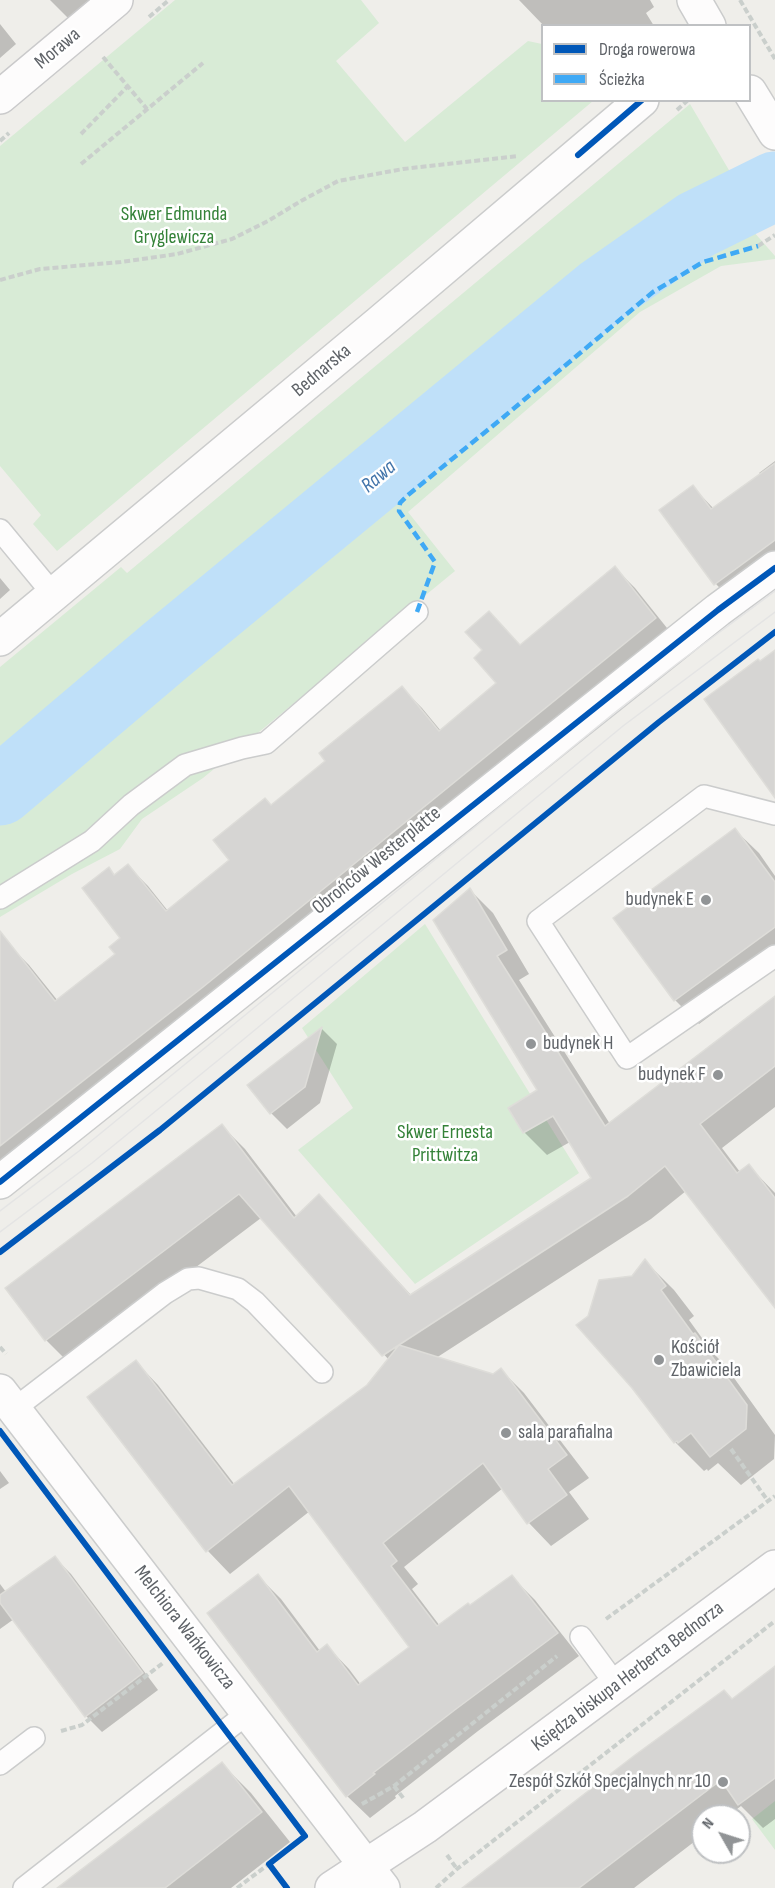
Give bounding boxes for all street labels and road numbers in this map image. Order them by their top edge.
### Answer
street label: Morawa [30,23,86,75]
street label: Bednarska [288,339,356,403]
street label: Obrońców Westerplatte [308,802,446,920]
street label: Melchiora Wańkowicza [128,1561,240,1695]
street label: Księdza biskupa Herberta Bednorza [527,1597,729,1757]

